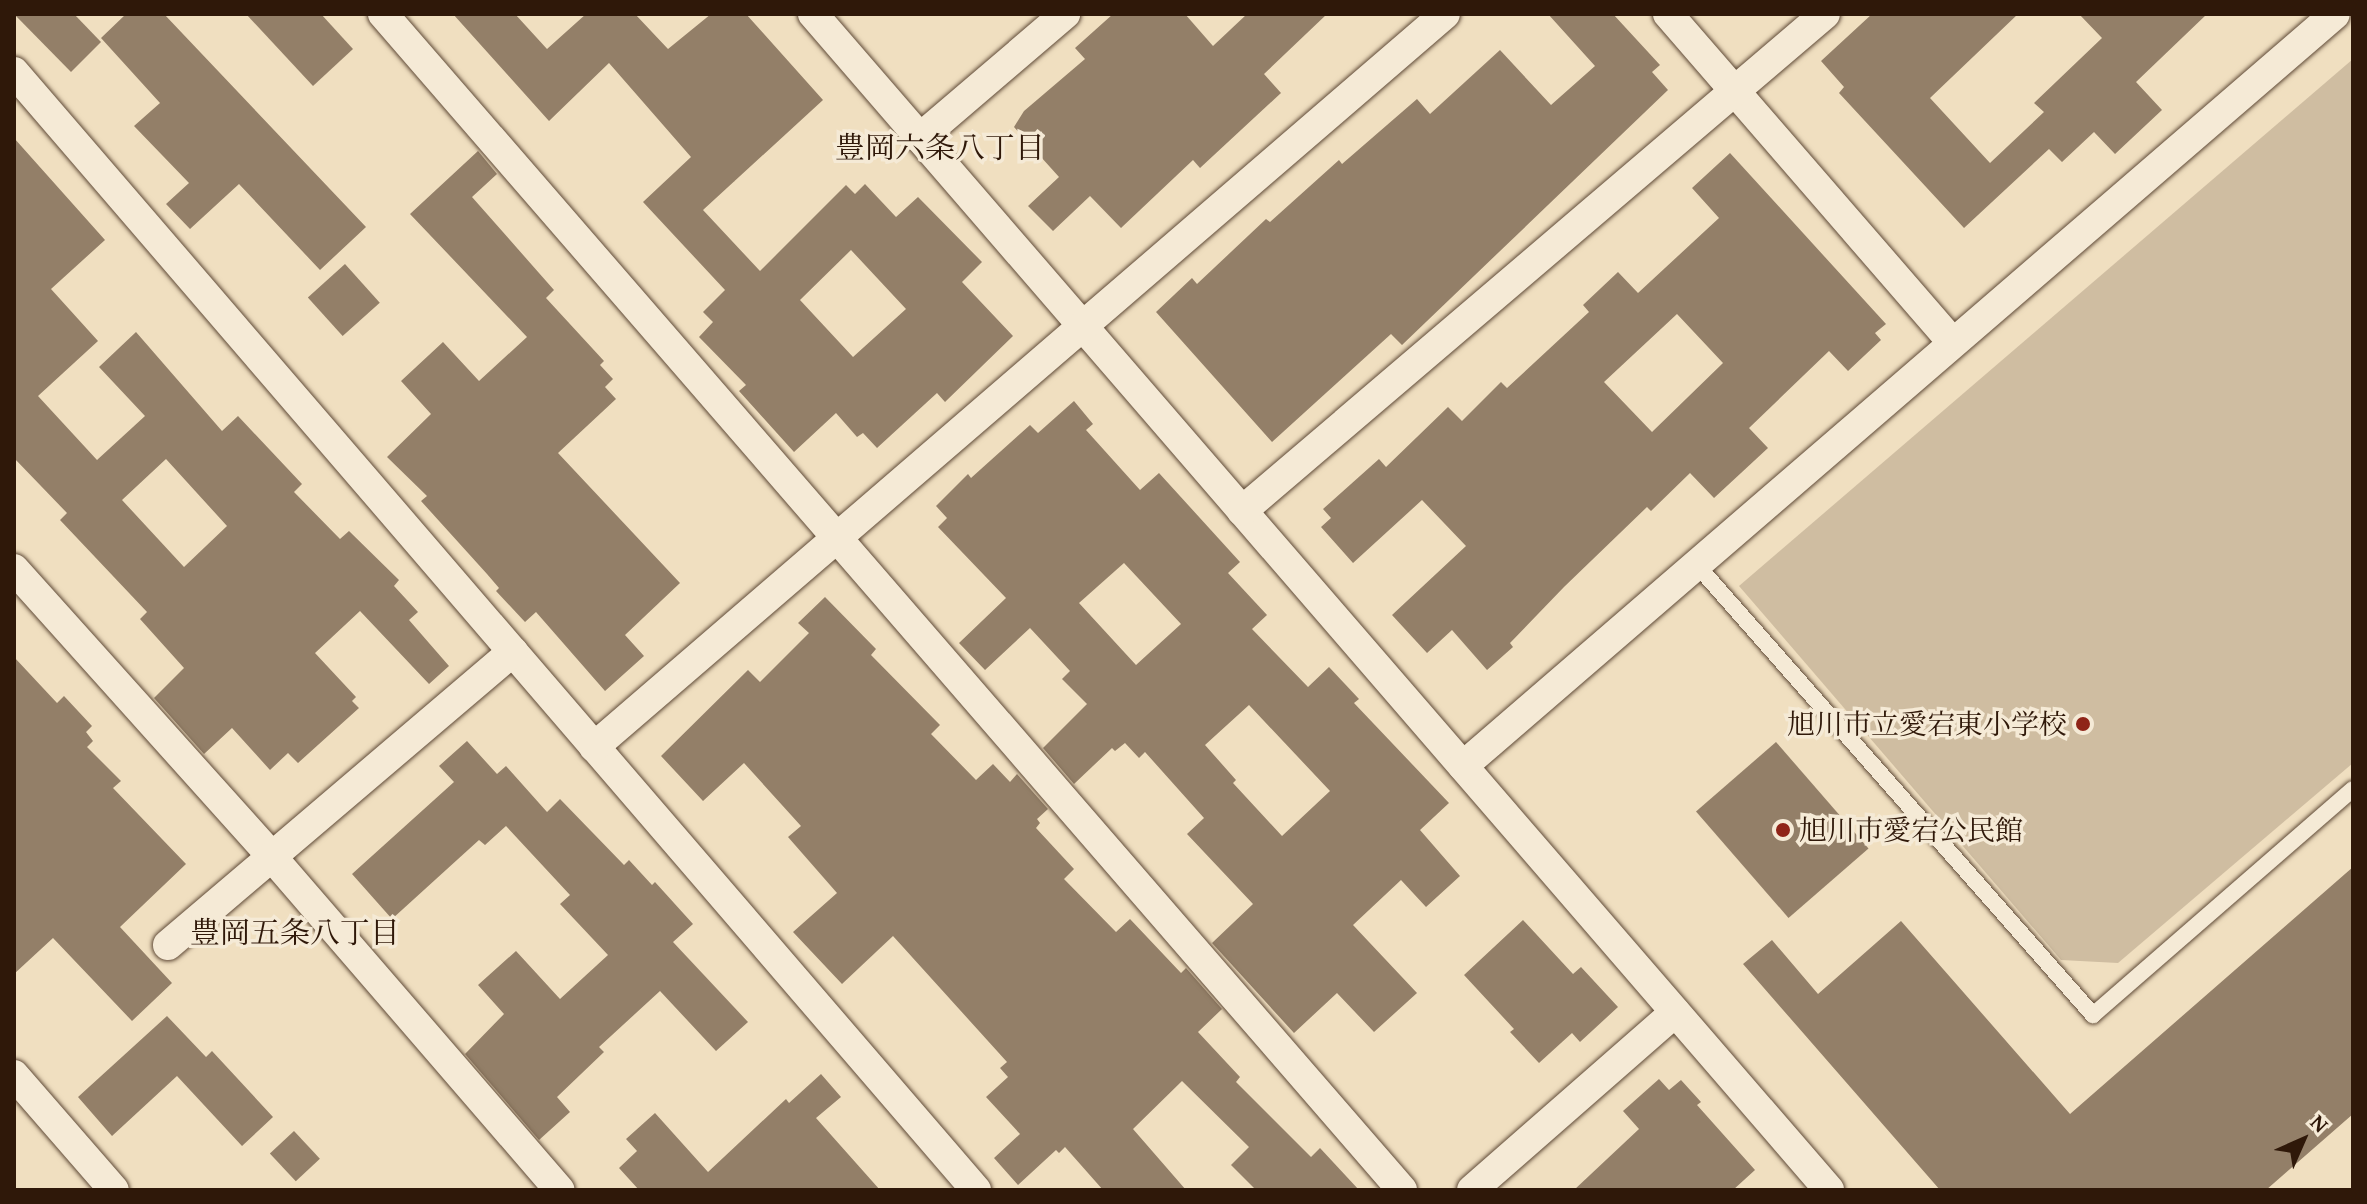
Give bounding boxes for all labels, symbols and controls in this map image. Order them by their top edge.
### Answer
district label: 豊岡六条八丁目 [835,129,1045,165]
place label: 旭川市立愛宕東小学校 [1787,707,2067,741]
marker: 旭川市立愛宕東小学校 [2074,715,2092,733]
place label: 旭川市愛宕公民館 [1799,813,2023,847]
marker: 旭川市愛宕公民館 [1774,821,1792,839]
district label: 豊岡五条八丁目 [190,914,400,950]
north arrow [2263,1100,2343,1180]
text: N [2303,1107,2336,1140]

